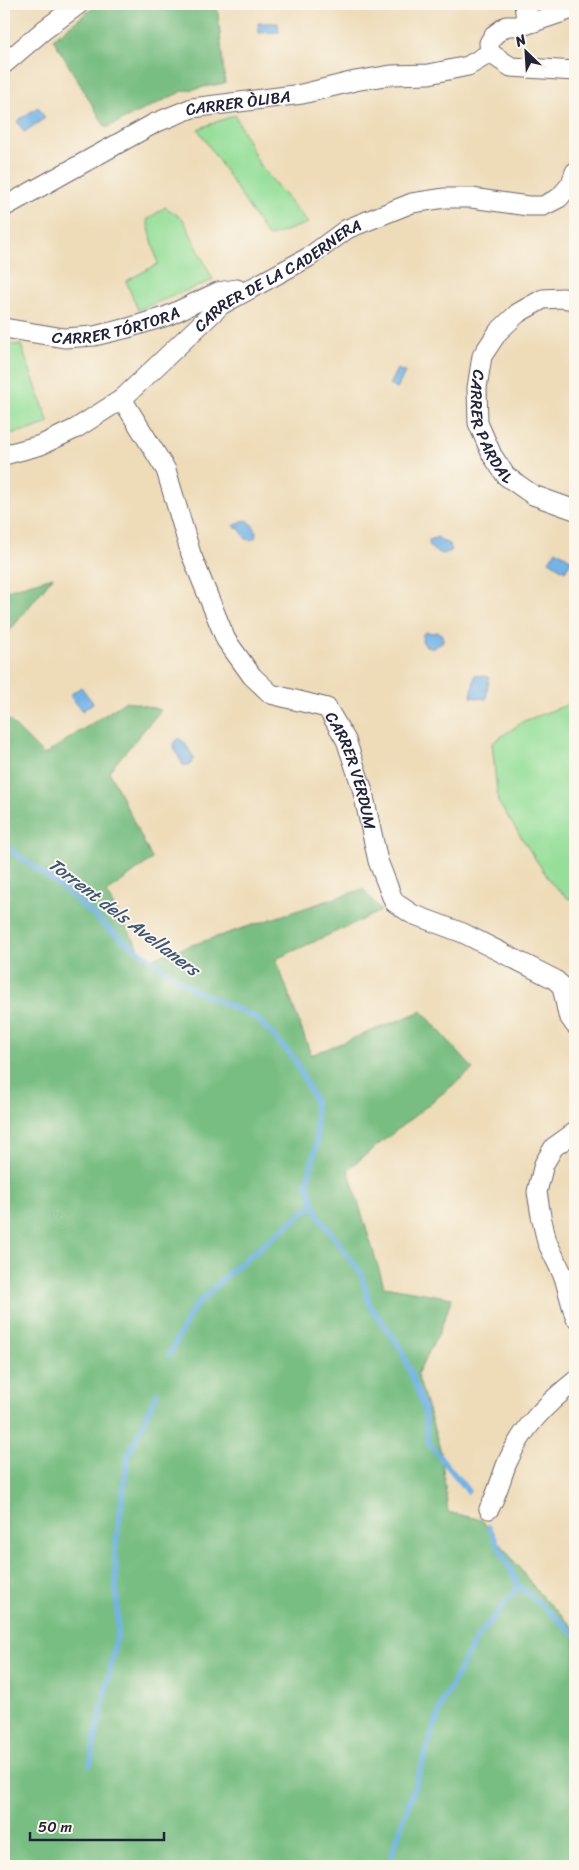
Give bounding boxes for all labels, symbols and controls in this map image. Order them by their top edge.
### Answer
text: N [510,27,531,54]
north arrow [502,28,552,78]
street label: CARRER ÒLIBA [181,82,292,124]
street label: CARRER DE LA CADERNERA [187,211,366,339]
street label: CARRER TÓRTORA [50,298,185,353]
street label: CARRER PARDAL [462,368,519,492]
street label: CARRER VERDUM [317,706,385,833]
water label: Torrent dels Avellaners [41,849,209,986]
scale bar [30,1810,164,1842]
text: 50 m [38,1814,73,1840]

